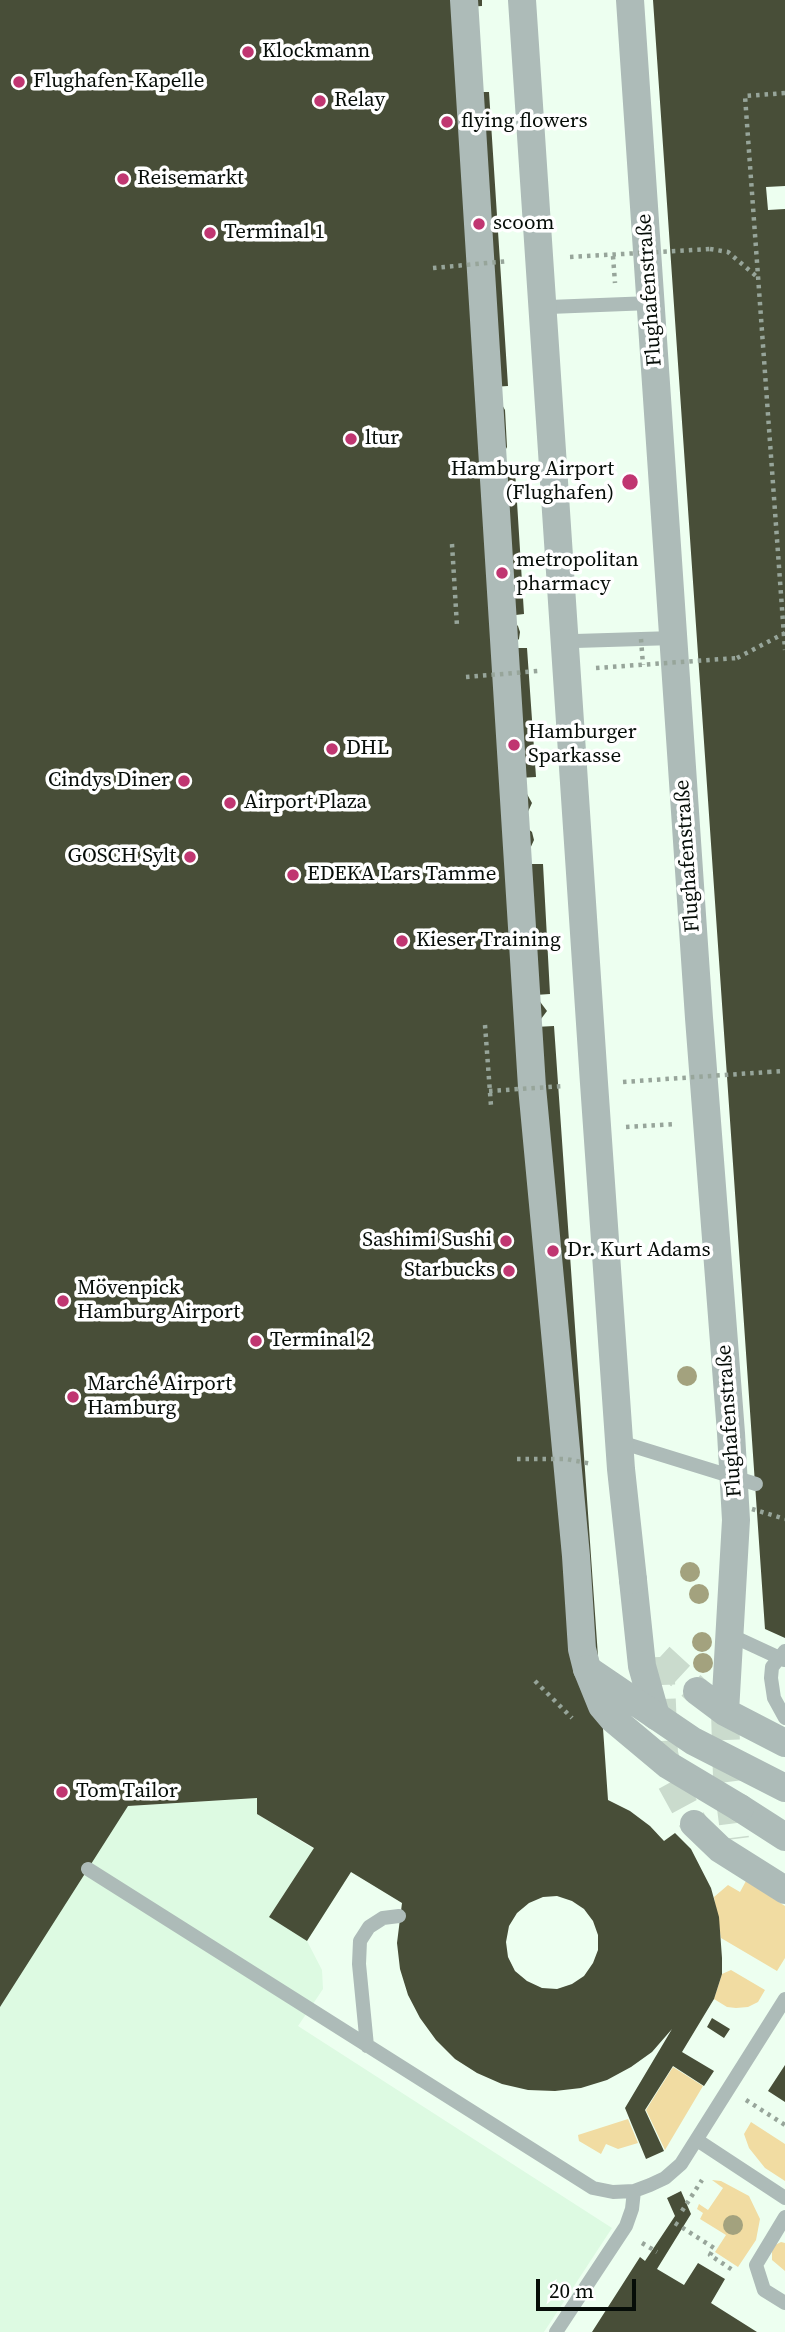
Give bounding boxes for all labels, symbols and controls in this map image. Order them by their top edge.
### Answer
place label: Klockmann [262,39,370,65]
marker: Klockmann [240,44,256,60]
place label: Flughafen-Kapelle [33,69,204,95]
marker: Flughafen-Kapelle [11,74,27,90]
place label: Relay [334,88,385,114]
marker: Relay [312,93,328,109]
place label: flying flowers [461,109,588,135]
marker: flying flowers [439,114,455,130]
place label: Reisemarkt [137,166,244,192]
marker: Reisemarkt [115,171,131,187]
place label: scoom [493,211,554,237]
street label: Flughafenstraße [632,213,668,367]
marker: scoom [471,216,487,232]
place label: Terminal 1 [224,220,325,246]
marker: Terminal 1 [202,225,218,241]
place label: ltur [365,426,399,452]
marker: ltur [343,431,359,447]
place label: Hamburg Airport (Flughafen) [451,457,614,507]
marker: Hamburg Airport (Flughafen) [620,472,640,492]
place label: metropolitan pharmacy [516,548,639,598]
marker: metropolitan pharmacy [494,565,510,581]
place label: Hamburger Sparkasse [528,720,637,770]
place label: DHL [346,736,389,762]
marker: Hamburger Sparkasse [506,737,522,753]
marker: DHL [324,741,340,757]
place label: Cindys Diner [48,768,170,794]
marker: Cindys Diner [176,773,192,789]
street label: Flughafenstraße [670,779,706,933]
place label: Airport Plaza [244,790,367,816]
marker: Airport Plaza [222,795,238,811]
place label: GOSCH Sylt [67,844,176,870]
marker: GOSCH Sylt [182,849,198,865]
place label: EDEKA Lars Tamme [307,862,496,888]
marker: EDEKA Lars Tamme [285,867,301,883]
place label: Kieser Training [416,928,561,954]
marker: Kieser Training [394,933,410,949]
place label: Sashimi Sushi [362,1228,492,1254]
marker: Sashimi Sushi [498,1233,514,1249]
place label: Dr. Kurt Adams [567,1238,711,1264]
marker: Dr. Kurt Adams [545,1243,561,1259]
place label: Starbucks [404,1258,495,1284]
marker: Starbucks [501,1263,517,1279]
place label: Mövenpick Hamburg Airport [77,1276,240,1326]
marker: Mövenpick Hamburg Airport [55,1293,71,1309]
place label: Terminal 2 [270,1328,371,1354]
marker: Terminal 2 [248,1333,264,1349]
street label: Flughafenstraße [712,1344,748,1498]
place label: Marché Airport Hamburg [87,1372,232,1422]
marker: Marché Airport Hamburg [65,1389,81,1405]
place label: Tom Tailor [76,1779,178,1805]
marker: Tom Tailor [54,1784,70,1800]
scale bar [540,2266,640,2310]
text: 20 m [549,2276,594,2305]

